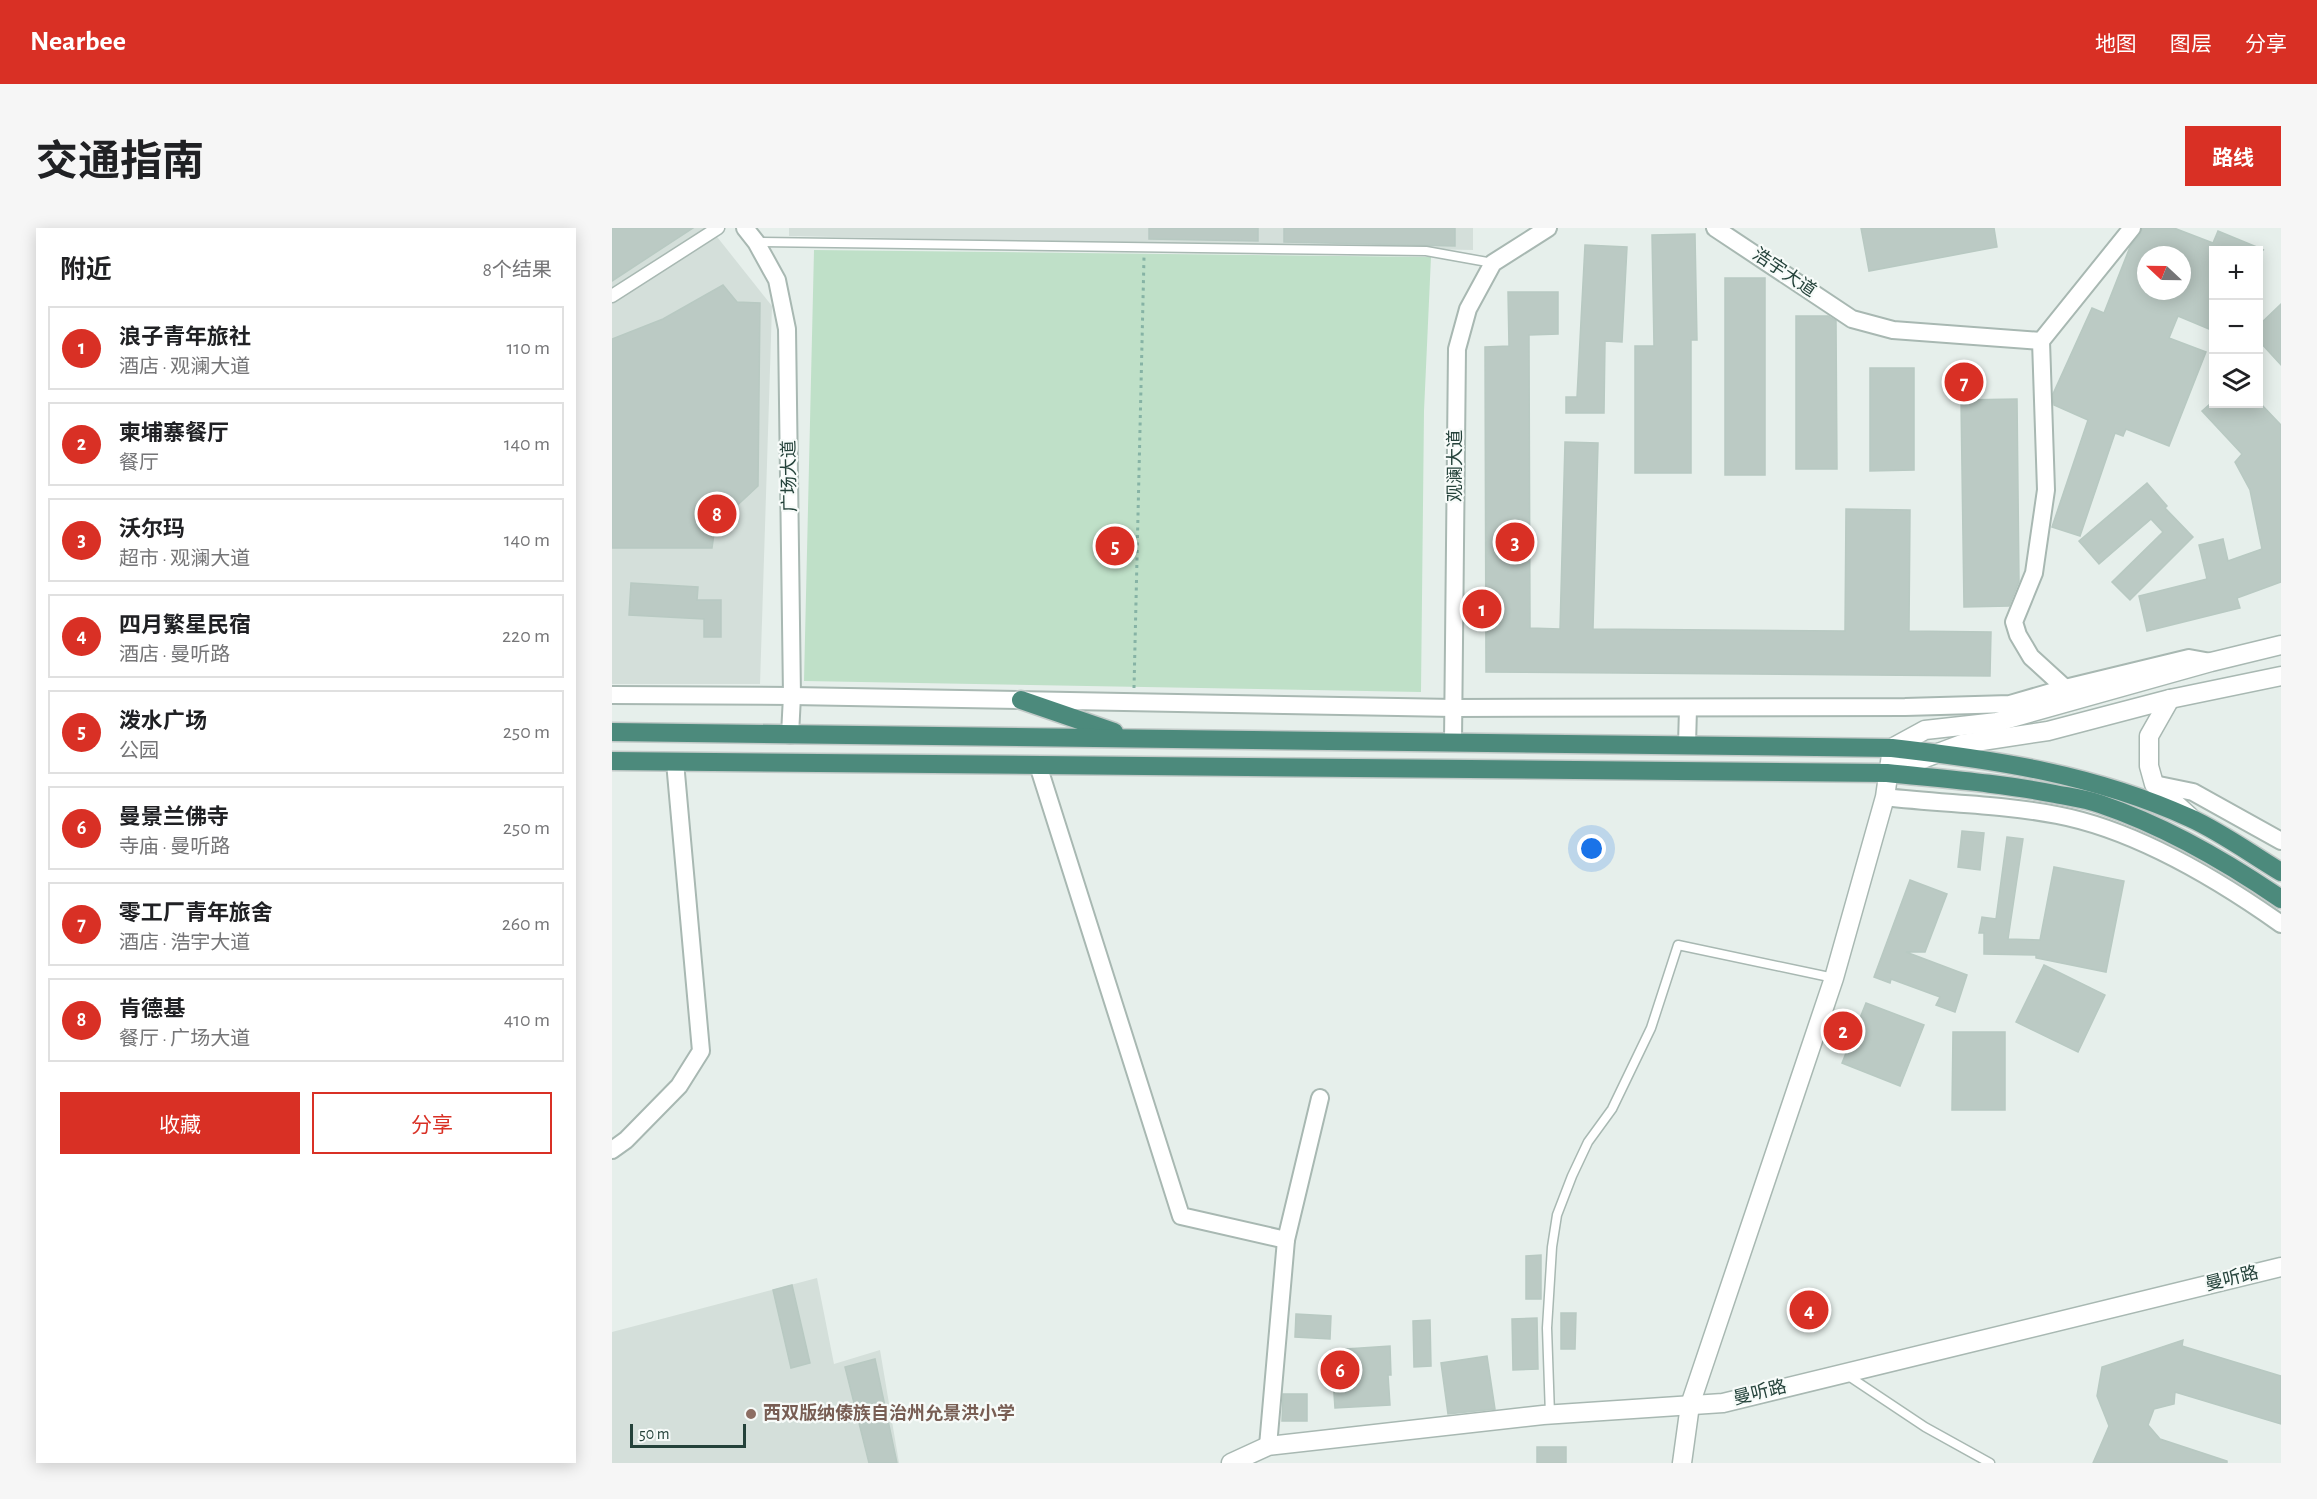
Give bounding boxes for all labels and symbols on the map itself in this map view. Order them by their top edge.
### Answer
street label: 浩宇大道 [1749,244,1820,301]
north arrow [2137,246,2191,300]
pin: 7 [1944,360,1984,404]
street label: 观澜大道 [1445,430,1465,502]
street label: 广场大道 [778,440,800,512]
pin: 8 [698,492,736,536]
pin: 3 [1496,520,1534,564]
pin: 5 [1096,524,1134,568]
pin: 1 [1462,586,1502,632]
your location [1577,834,1606,863]
pin: 2 [1824,1008,1862,1054]
street label: 曼听路 [2203,1262,2260,1294]
pin: 4 [1790,1288,1828,1332]
pin: 6 [1320,1348,1360,1392]
street label: 曼听路 [1731,1376,1788,1408]
place label: 西双版纳傣族自治州允景洪小学 [763,1403,1015,1423]
marker: 西双版纳傣族自治州允景洪小学 [744,1407,758,1421]
scale bar [630,1421,746,1448]

